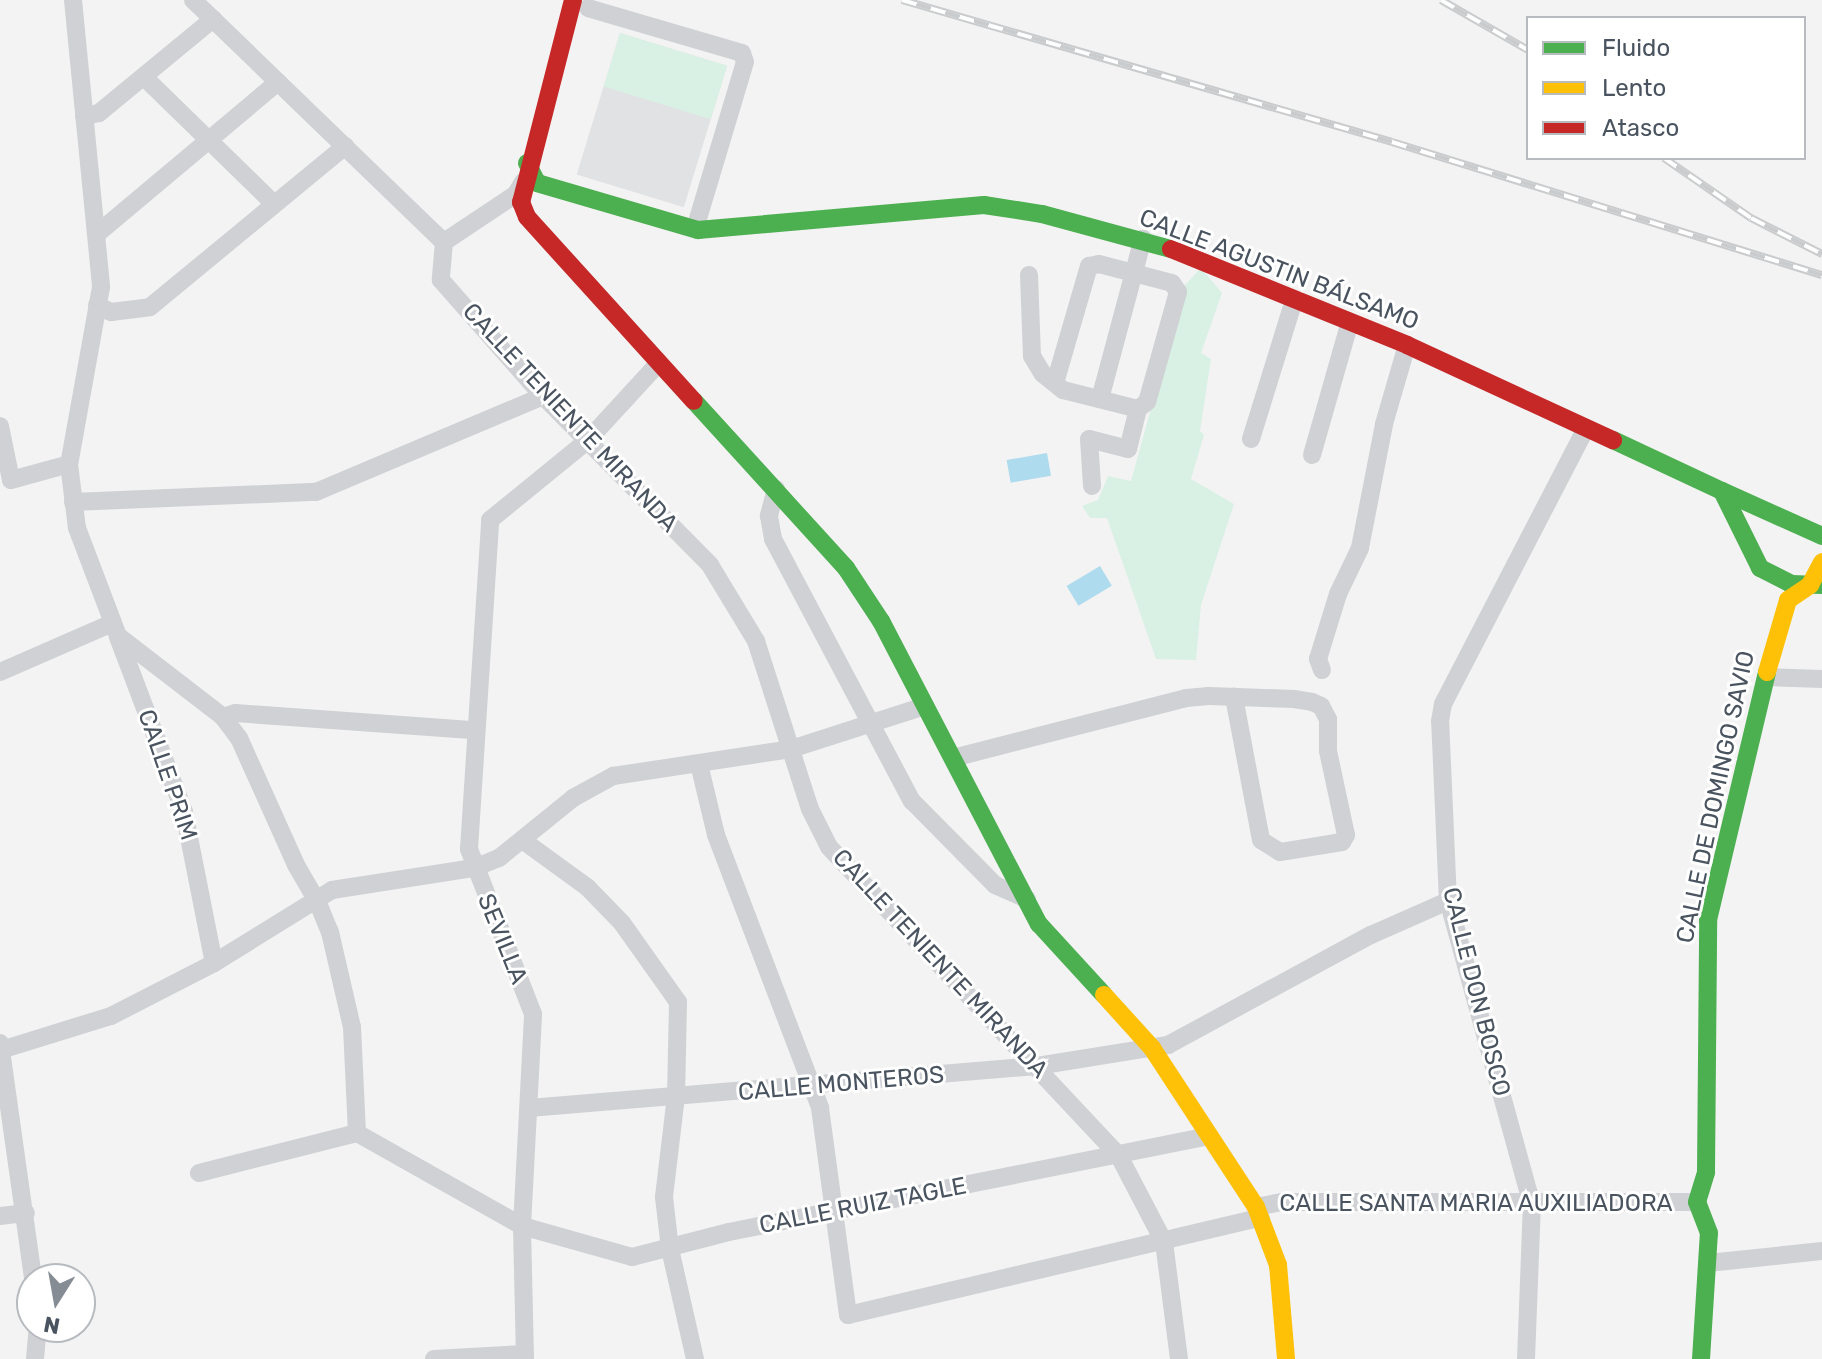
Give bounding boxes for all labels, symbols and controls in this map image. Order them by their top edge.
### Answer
legend [1526,16,1806,160]
text: Fluido [1602,34,1670,62]
text: Lento [1602,74,1666,102]
text: Atasco [1602,114,1679,142]
street label: CALLE AGUSTIN BÁLSAMO [1135,203,1423,337]
street label: CALLE TENIENTE MIRANDA [456,297,684,539]
street label: CALLE DE DOMINGO SAVIO [1671,648,1761,946]
street label: CALLE PRIM [131,706,203,844]
street label: CALLE TENIENTE MIRANDA [826,843,1054,1085]
street label: CALLE DON BOSCO [1436,885,1516,1099]
street label: SEVILLA [471,890,533,988]
street label: CALLE MONTEROS [737,1061,945,1107]
street label: CALLE RUIZ TAGLE [757,1172,969,1240]
street label: CALLE SANTA MARIA AUXILIADORA [1278,1190,1674,1218]
north arrow [16,1263,96,1343]
text: N [41,1310,62,1340]

